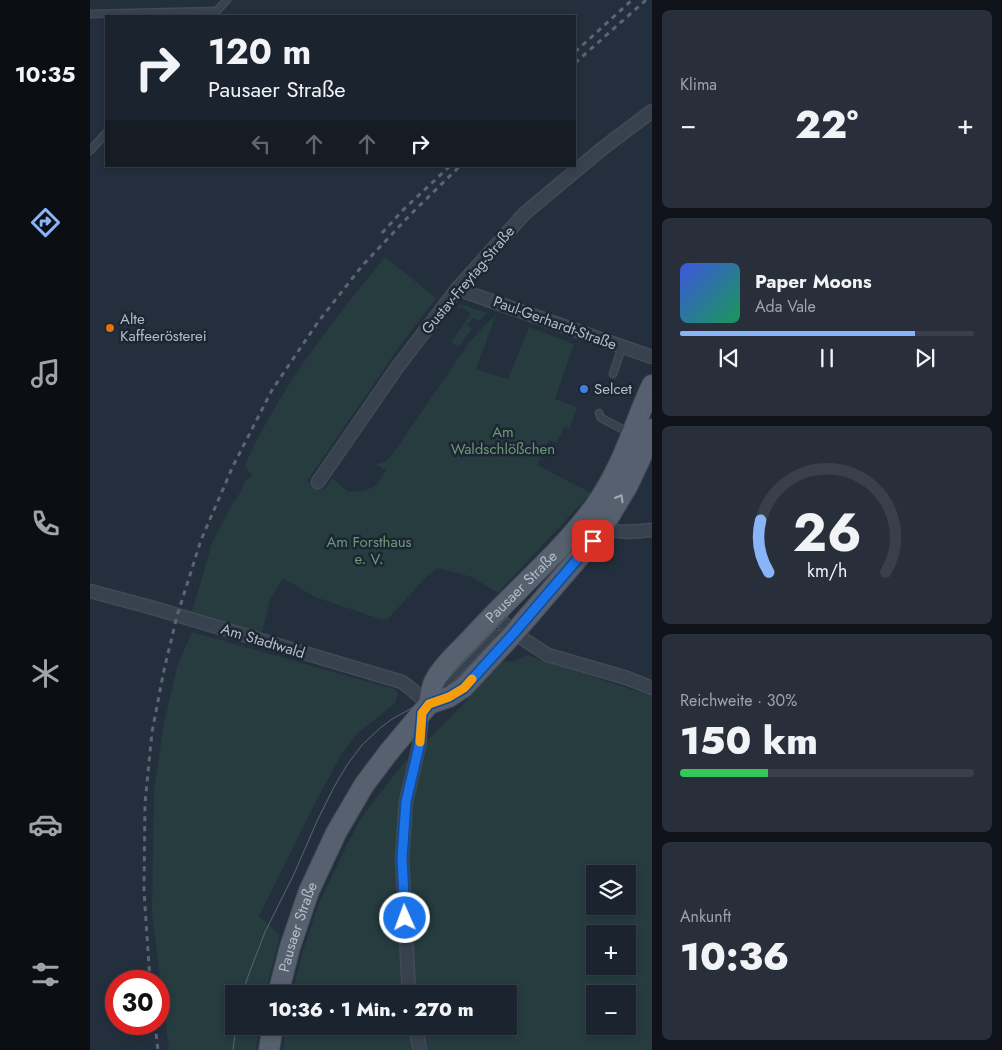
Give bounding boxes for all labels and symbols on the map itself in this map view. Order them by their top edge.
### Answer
street label: Gustav-Freytag-Straße [416,221,520,339]
street label: Paul-Gerhardt-Straße [490,290,620,356]
place label: Alte Kaffeerösterei [120,308,207,347]
marker: Alte Kaffeerösterei [104,322,116,334]
place label: Selcet [594,378,632,400]
marker: Selcet [578,383,590,395]
park label: Am Waldschlößchen [451,421,555,460]
one-way arrow [614,495,624,504]
pin [572,520,614,562]
park label: Am Forsthaus e. V. [326,531,412,570]
street label: Pausaer Straße [480,546,563,628]
street label: Am Stadtwald [218,618,308,664]
street label: Pausaer Straße [273,878,323,974]
position arrow [378,891,430,943]
speed limit sign: 30 [105,970,170,1035]

